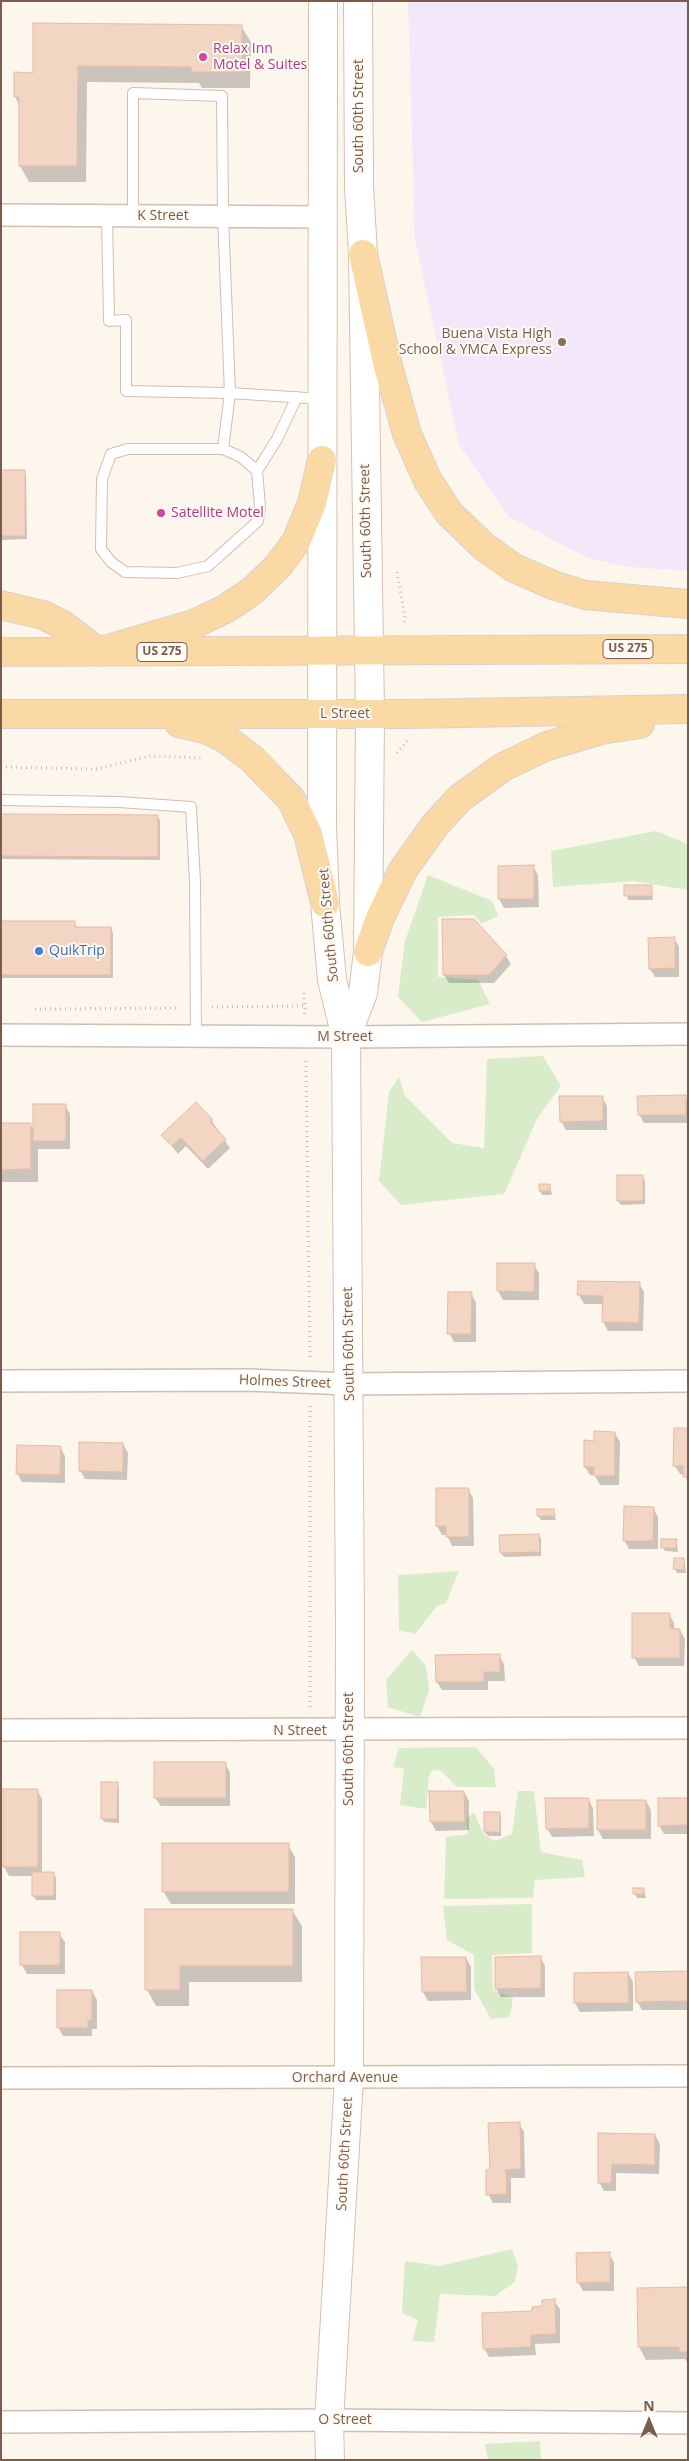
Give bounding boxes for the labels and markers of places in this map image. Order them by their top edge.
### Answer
place label: Relax Inn Motel & Suites [213,41,307,74]
marker: Relax Inn Motel & Suites [197,51,209,63]
place label: Buena Vista High School & YMCA Express [399,326,552,358]
marker: Buena Vista High School & YMCA Express [556,336,568,348]
place label: Satellite Motel [171,505,264,521]
marker: Satellite Motel [155,507,167,519]
place label: QuikTrip [49,943,105,959]
marker: QuikTrip [33,945,45,957]

